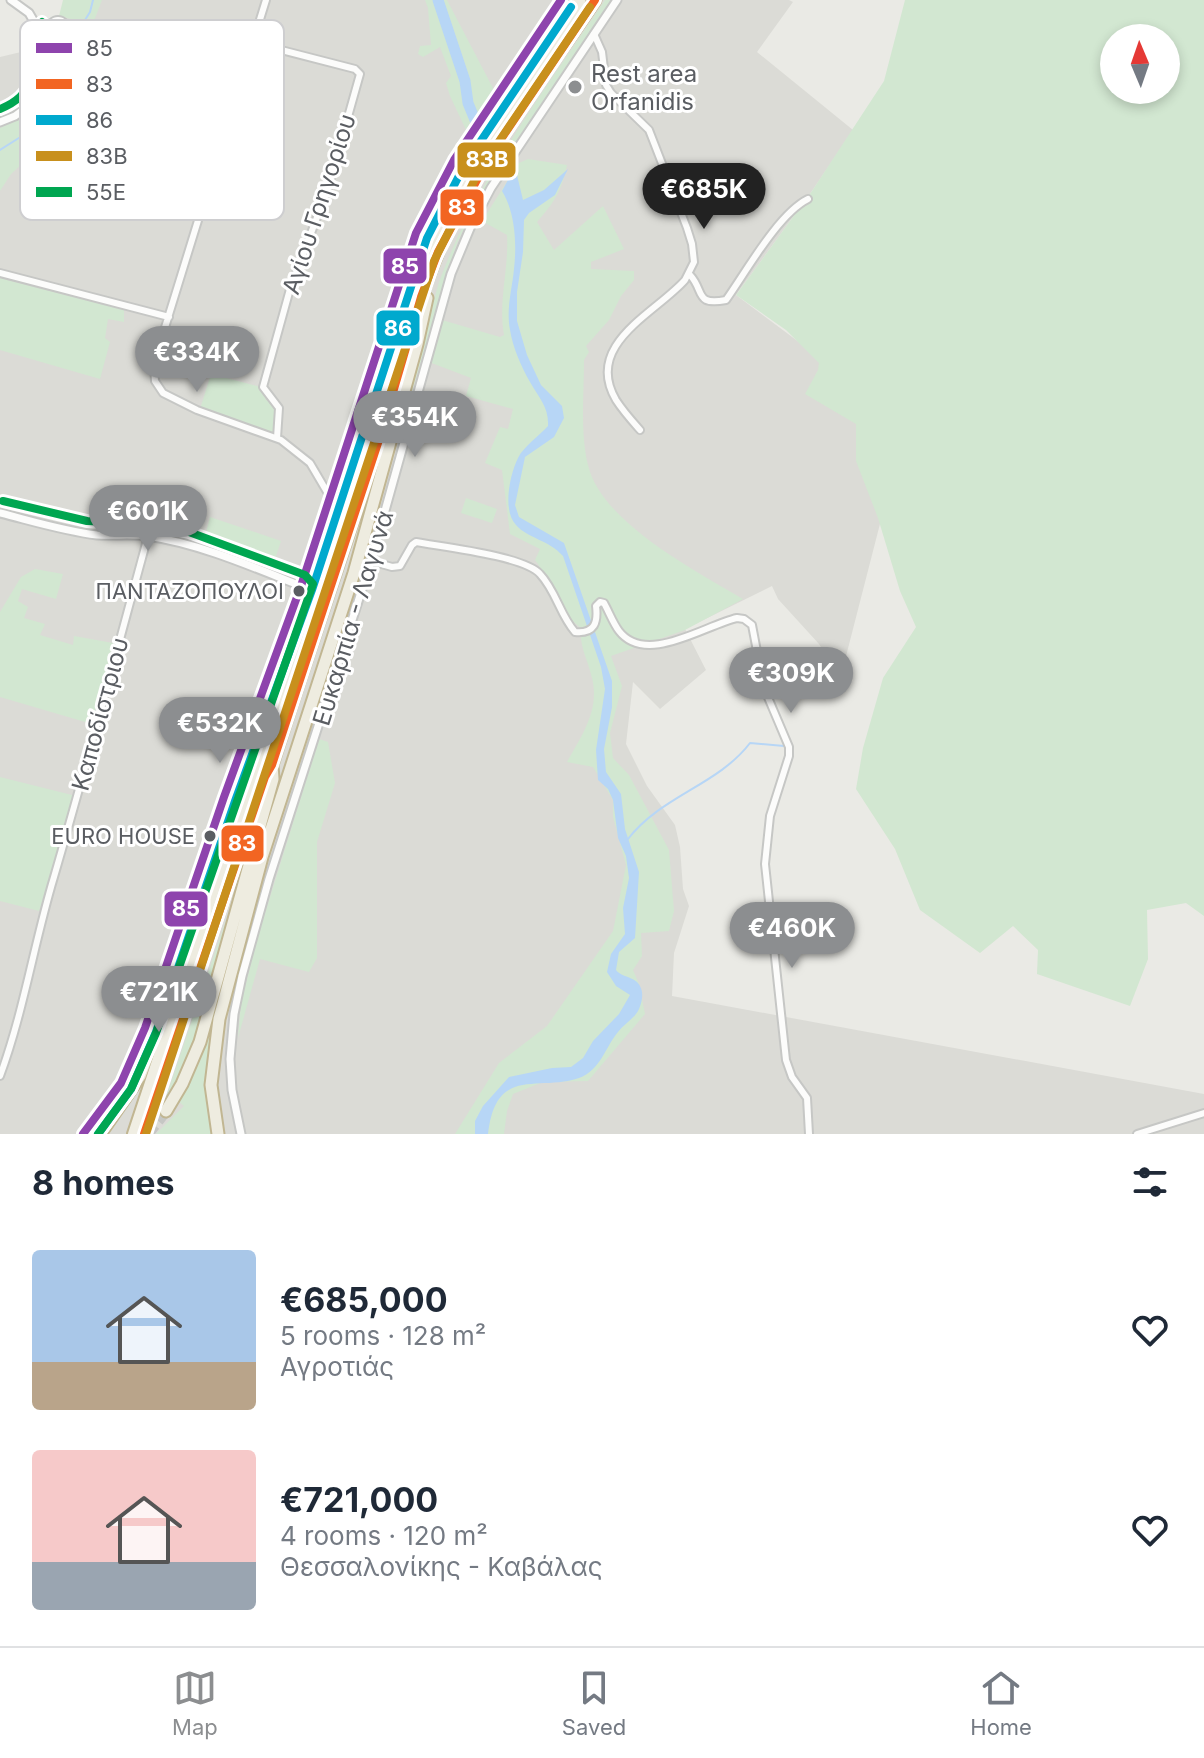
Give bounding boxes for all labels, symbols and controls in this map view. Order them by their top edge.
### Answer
legend [20,20,284,220]
north arrow [1100,24,1180,104]
map controls [1100,24,1180,104]
text: 85 [86,35,113,61]
place label: Rest area Orfanidis [591,59,697,116]
text: 83 [86,71,113,97]
marker: Rest area Orfanidis [566,78,584,96]
text: 86 [86,107,113,133]
street label: Αγίου Γρηγορίου [276,110,362,298]
line badge: 83B [456,141,517,179]
text: 83B [86,143,128,169]
text: 83B [465,146,509,172]
pin: €685K [648,163,760,231]
text: €685K [661,173,747,204]
text: 55Ε [86,179,126,205]
line badge: 83 [439,188,485,227]
text: 83 [448,194,476,220]
line badge: 85 [382,247,428,285]
text: 85 [391,253,419,279]
line badge: 86 [375,309,421,347]
text: 86 [384,315,412,341]
pin: €334K [141,326,253,394]
text: €334K [153,336,241,367]
pin: €354K [359,391,471,459]
text: €354K [371,401,459,432]
pin: €601K [92,485,204,553]
text: €601K [107,495,189,526]
street label: Ευκαρπία - Λαγυνά [307,507,399,729]
place label: ΠΑΝΤΑΖΟΠΟΥΛΟΙ [96,578,284,604]
marker: ΠΑΝΤΑΖΟΠΟΥΛΟΙ [291,583,307,599]
street label: Καποδίστριου [66,634,134,794]
pin: €309K [735,647,847,715]
text: €309K [747,657,835,688]
pin: €532K [164,697,276,765]
text: €532K [177,707,263,738]
place label: EURO HOUSE [51,823,195,849]
line badge: 83 [220,824,265,863]
marker: EURO HOUSE [202,828,218,844]
text: 83 [228,830,256,856]
line badge: 85 [163,890,209,928]
text: 85 [172,895,200,921]
pin: €460K [736,902,848,970]
text: €460K [748,912,836,943]
pin: €721K [103,966,215,1034]
text: €721K [119,976,199,1007]
icon: filters [1128,1160,1172,1204]
text: 8 homes [32,1162,175,1203]
text: €685,000 [280,1279,448,1320]
icon: home [96,1282,192,1378]
icon: heart [1128,1308,1172,1352]
text: 5 rooms · 128 m² [280,1320,486,1351]
text: Αγροτιάς [280,1351,394,1382]
text: €721,000 [280,1479,438,1520]
icon: home [96,1482,192,1578]
icon: heart [1128,1508,1172,1552]
text: 4 rooms · 120 m² [280,1520,488,1551]
text: Θεσσαλονίκης - Καβάλας [280,1551,603,1582]
tab: Map [172,1666,218,1740]
tab: Saved [562,1666,626,1740]
tab: Home [970,1666,1032,1740]

